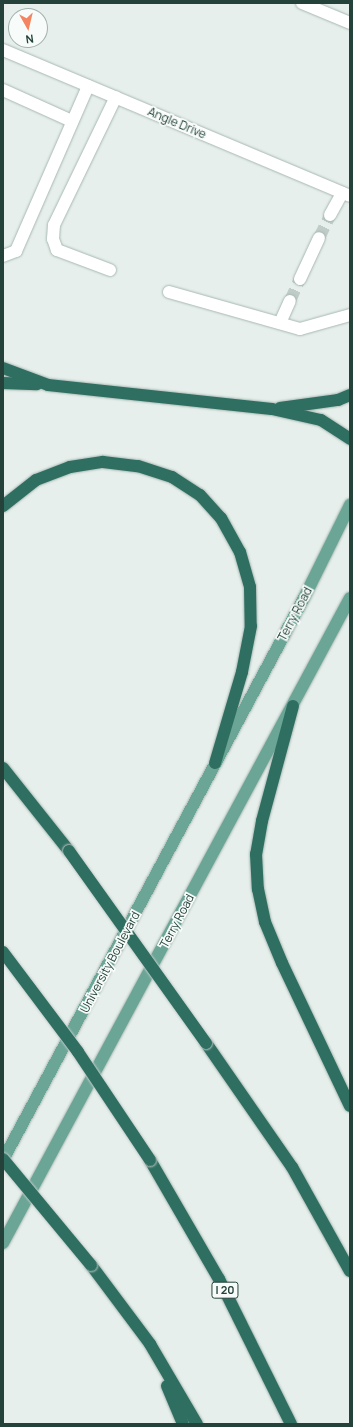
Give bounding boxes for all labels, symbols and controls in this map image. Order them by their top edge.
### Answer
north arrow [8,8,48,48]
text: N [25,31,35,47]
street label: Angle Drive [146,104,208,142]
street label: Terry Road [275,585,315,643]
street label: Terry Road [157,892,197,950]
street label: University Boulevard [77,909,143,1015]
road number: I 20 [211,1281,239,1299]

